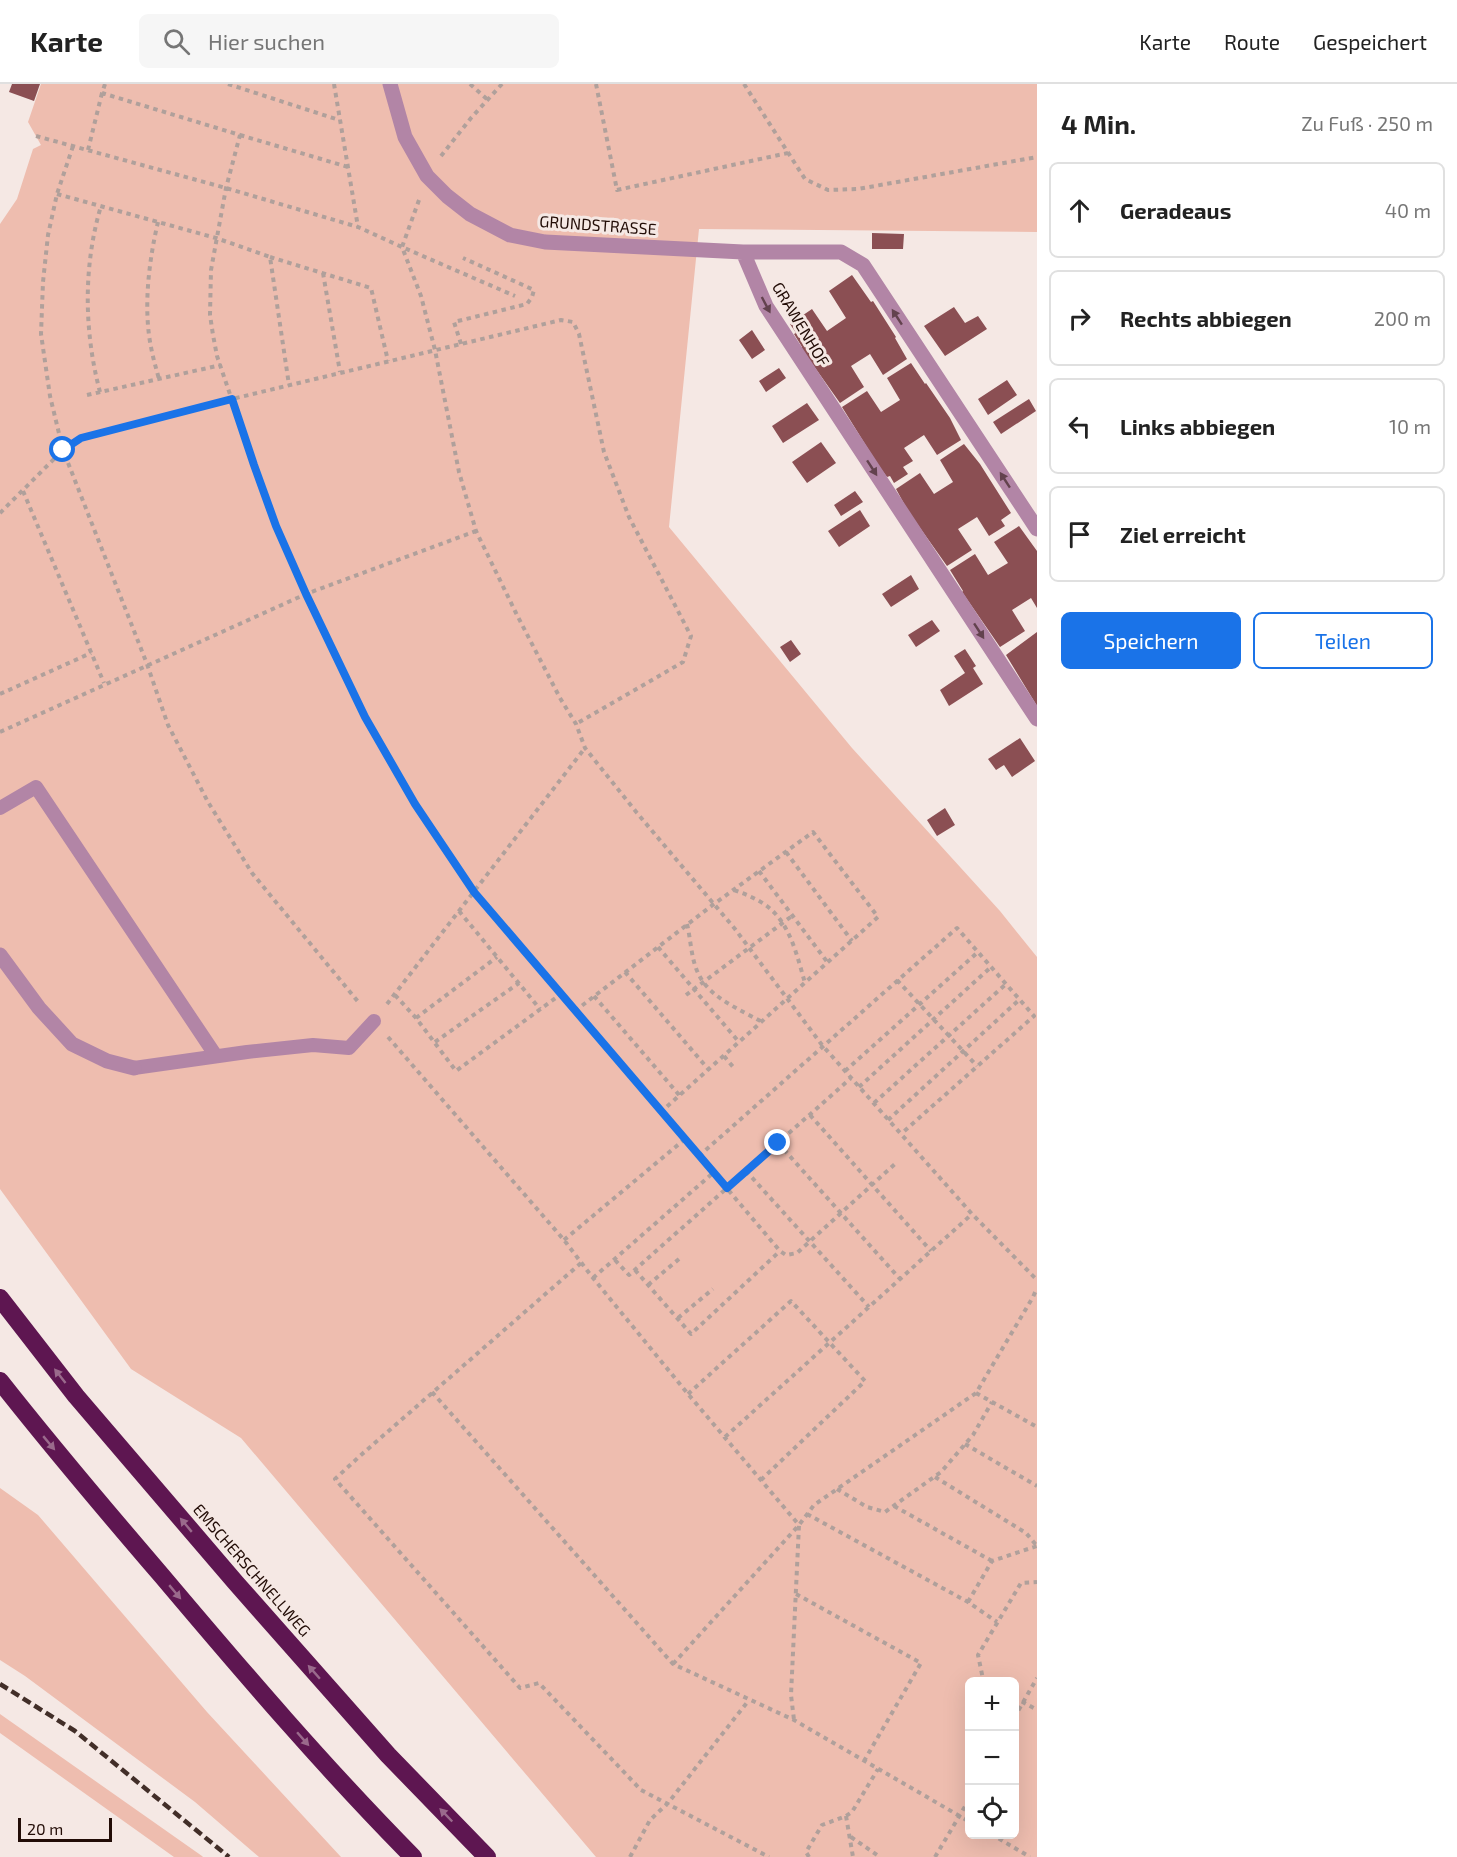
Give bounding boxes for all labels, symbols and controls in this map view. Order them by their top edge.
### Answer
search box [139,14,559,68]
text: Karte [30,24,103,58]
icon: search [160,25,193,58]
text: Hier suchen [208,28,325,54]
text: Karte [1139,29,1191,54]
text: Route [1224,29,1280,54]
text: Gespeichert [1313,29,1427,54]
text: 4 Min. [1061,108,1136,139]
text: Zu Fuß · 250 m [1301,111,1433,135]
icon: ahead [1063,194,1096,227]
text: Geradeaus [1120,197,1231,223]
text: 40 m [1385,198,1431,222]
street label: GRUNDSTRASSE [539,211,657,238]
street label: GRAWENHOF [769,278,834,370]
one-way arrow [761,297,771,314]
icon: right [1063,302,1096,335]
text: Rechts abbiegen [1120,305,1292,331]
text: 200 m [1374,306,1431,330]
one-way arrow [892,309,903,326]
icon: left [1063,410,1096,443]
text: Links abbiegen [1120,413,1275,439]
text: 10 m [1389,414,1431,438]
route start [49,436,75,462]
one-way arrow [867,460,878,477]
one-way arrow [1000,472,1011,488]
icon: arrive [1063,518,1096,551]
text: Ziel erreicht [1120,521,1246,547]
button: Speichern [1061,612,1241,669]
button: Teilen [1253,612,1433,669]
one-way arrow [974,623,985,640]
route end [764,1129,790,1155]
one-way arrow [55,1368,67,1383]
one-way arrow [43,1435,56,1451]
street label: EMSCHERSCHNELLWEG [190,1500,315,1640]
one-way arrow [180,1518,193,1533]
one-way arrow [168,1584,181,1599]
one-way arrow [308,1665,321,1680]
map controls [965,1677,1019,1839]
button: + [965,1677,1019,1731]
one-way arrow [296,1731,309,1746]
button: − [965,1731,1019,1785]
button: locate [965,1785,1019,1839]
one-way arrow [439,1808,453,1823]
scale bar [18,1815,112,1842]
text: 20 m [27,1819,63,1838]

